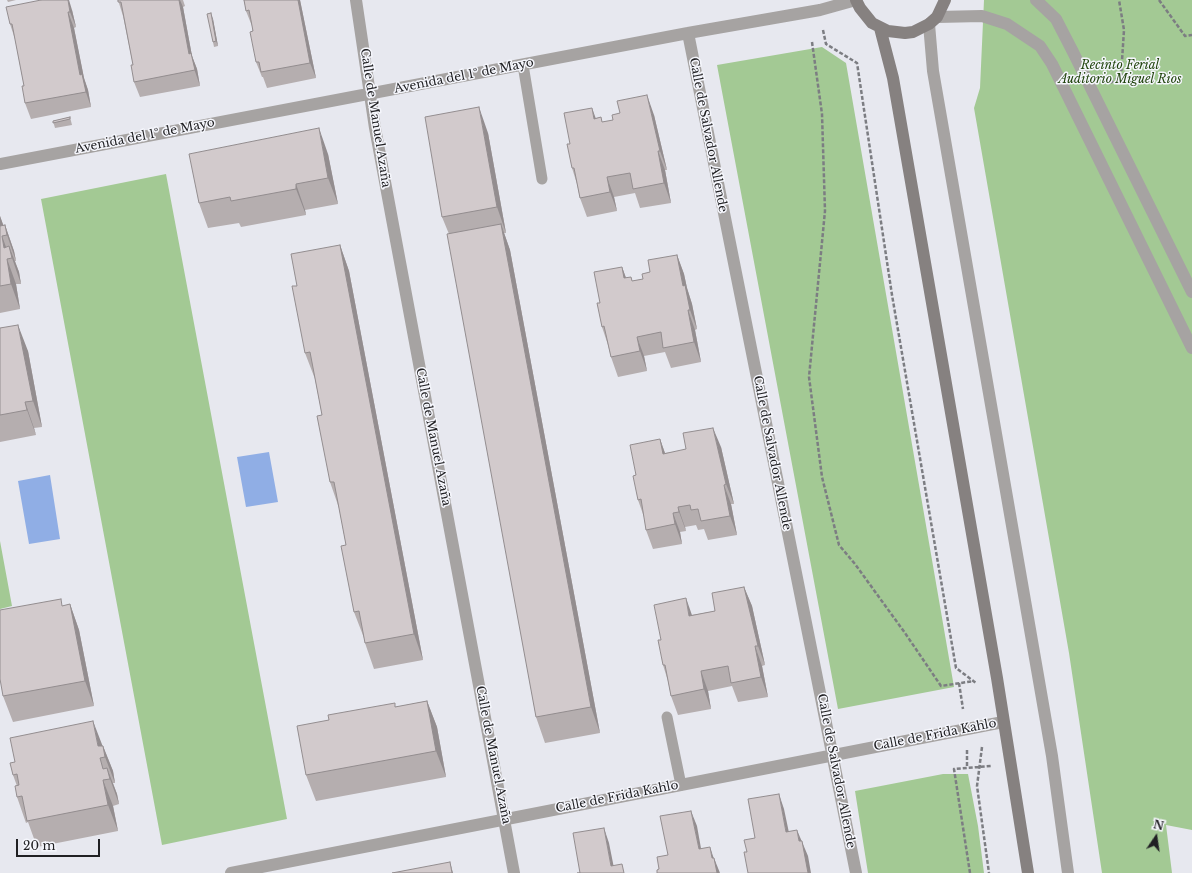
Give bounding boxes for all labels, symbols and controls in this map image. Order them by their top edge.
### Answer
street label: Calle de Manuel Azaña [357,47,393,189]
street label: Avenida del 1º de Mayo [393,55,535,97]
street label: Calle de Salvador Allende [686,56,730,214]
park label: Recinto Ferial Auditorio Miguel Rios [1058,59,1182,87]
street label: Avenida del 1º de Mayo [74,115,216,157]
street label: Calle de Manuel Azaña [413,367,453,507]
street label: Calle de Salvador Allende [750,374,794,532]
street label: Calle de Manuel Azaña [473,685,513,825]
street label: Calle de Salvador Allende [814,692,858,850]
street label: Calle de Frida Kahlo [872,716,998,754]
street label: Calle de Frida Kahlo [554,778,680,816]
north arrow [1136,817,1176,857]
text: N [1152,817,1165,833]
scale bar [18,831,102,857]
text: 20 m [23,838,55,853]

